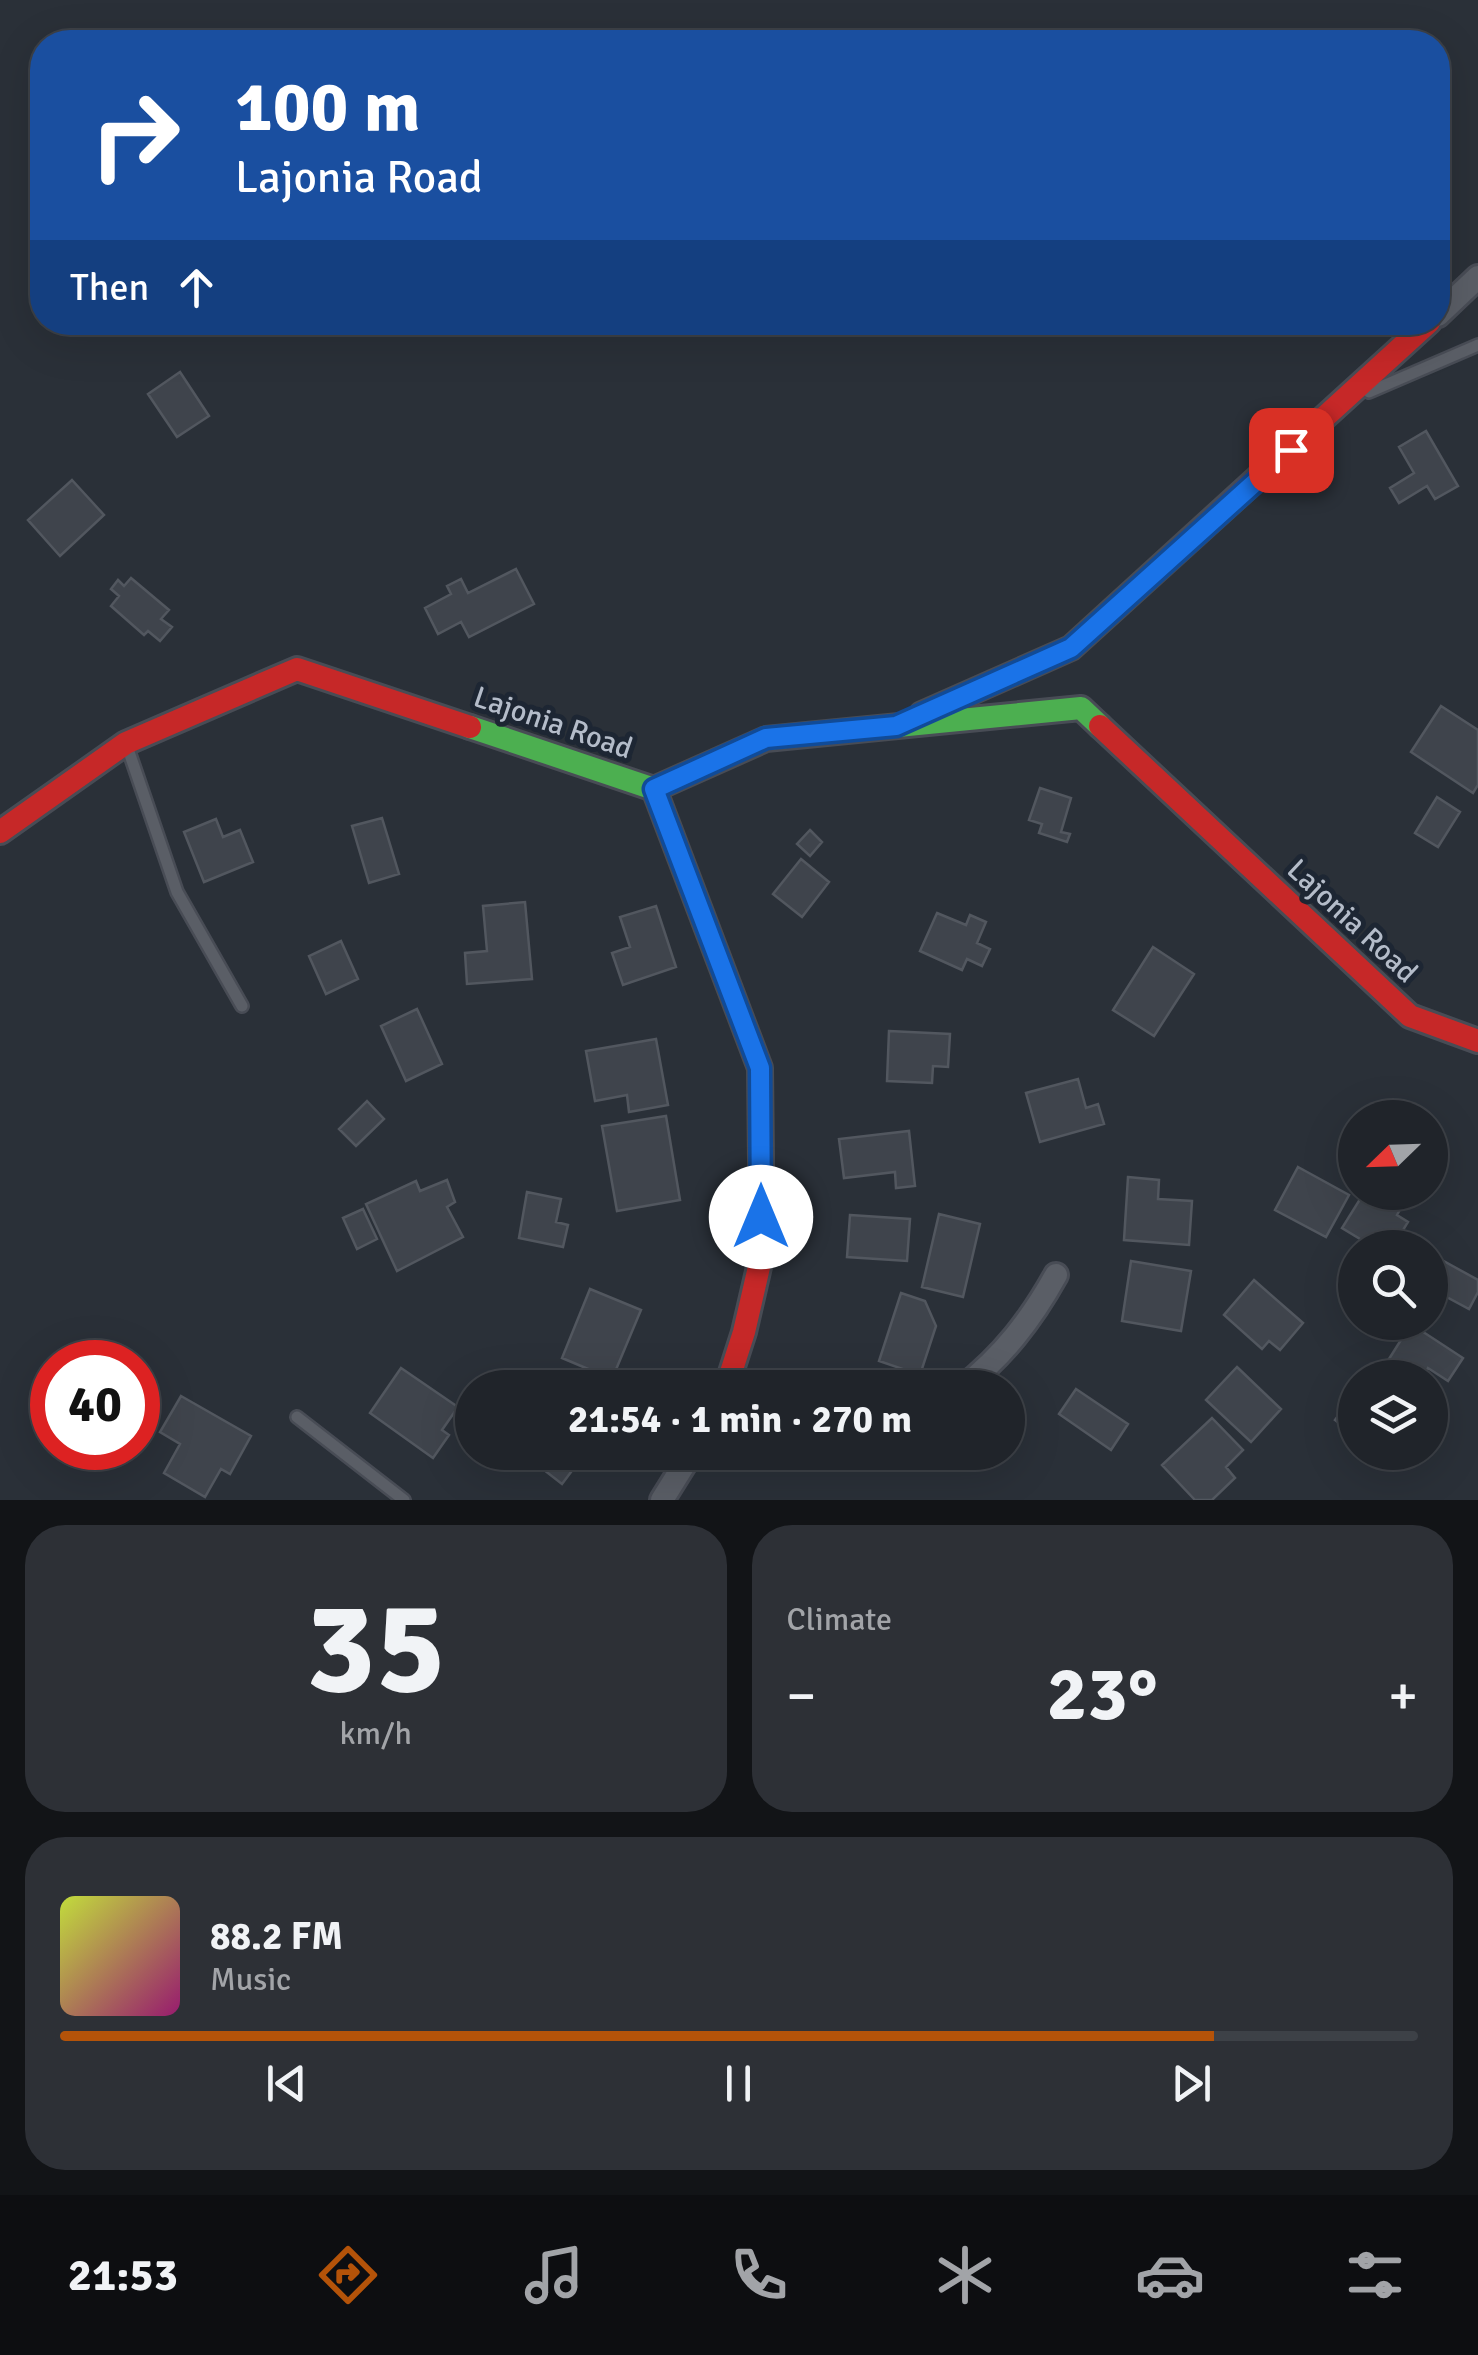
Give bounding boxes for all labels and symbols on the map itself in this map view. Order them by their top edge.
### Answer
pin [1249,408,1334,493]
street label: Lajonia Road [469,679,637,767]
street label: Lajonia Road [1279,851,1425,991]
north arrow [1338,1100,1448,1210]
position arrow [709,1165,813,1269]
speed limit sign: 40 [30,1340,160,1470]

